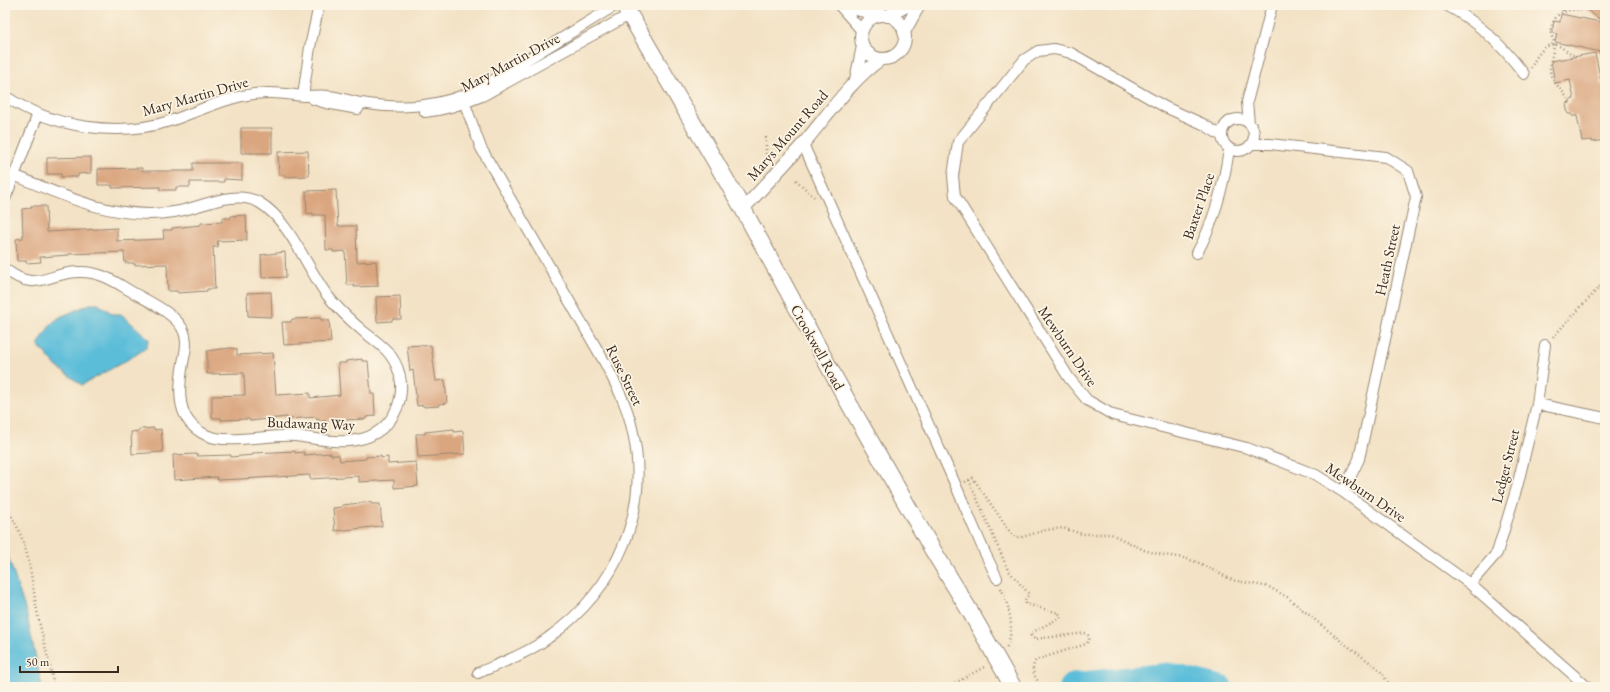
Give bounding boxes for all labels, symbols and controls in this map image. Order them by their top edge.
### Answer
street label: Mary Martin Drive [457,28,563,96]
street label: Mary Martin Drive [140,72,250,120]
street label: Marys Mount Road [742,85,832,184]
street label: Baxter Place [1178,170,1218,242]
street label: Heath Street [1370,222,1404,297]
street label: Crookwell Road [787,301,849,393]
street label: Mewburn Drive [1034,302,1102,390]
street label: Ruse Street [602,342,648,409]
street label: Budawang Way [267,412,356,434]
street label: Ledger Street [1487,427,1523,505]
street label: Mewburn Drive [1322,458,1410,526]
scale bar [20,648,118,674]
text: 50 m [26,654,50,670]

